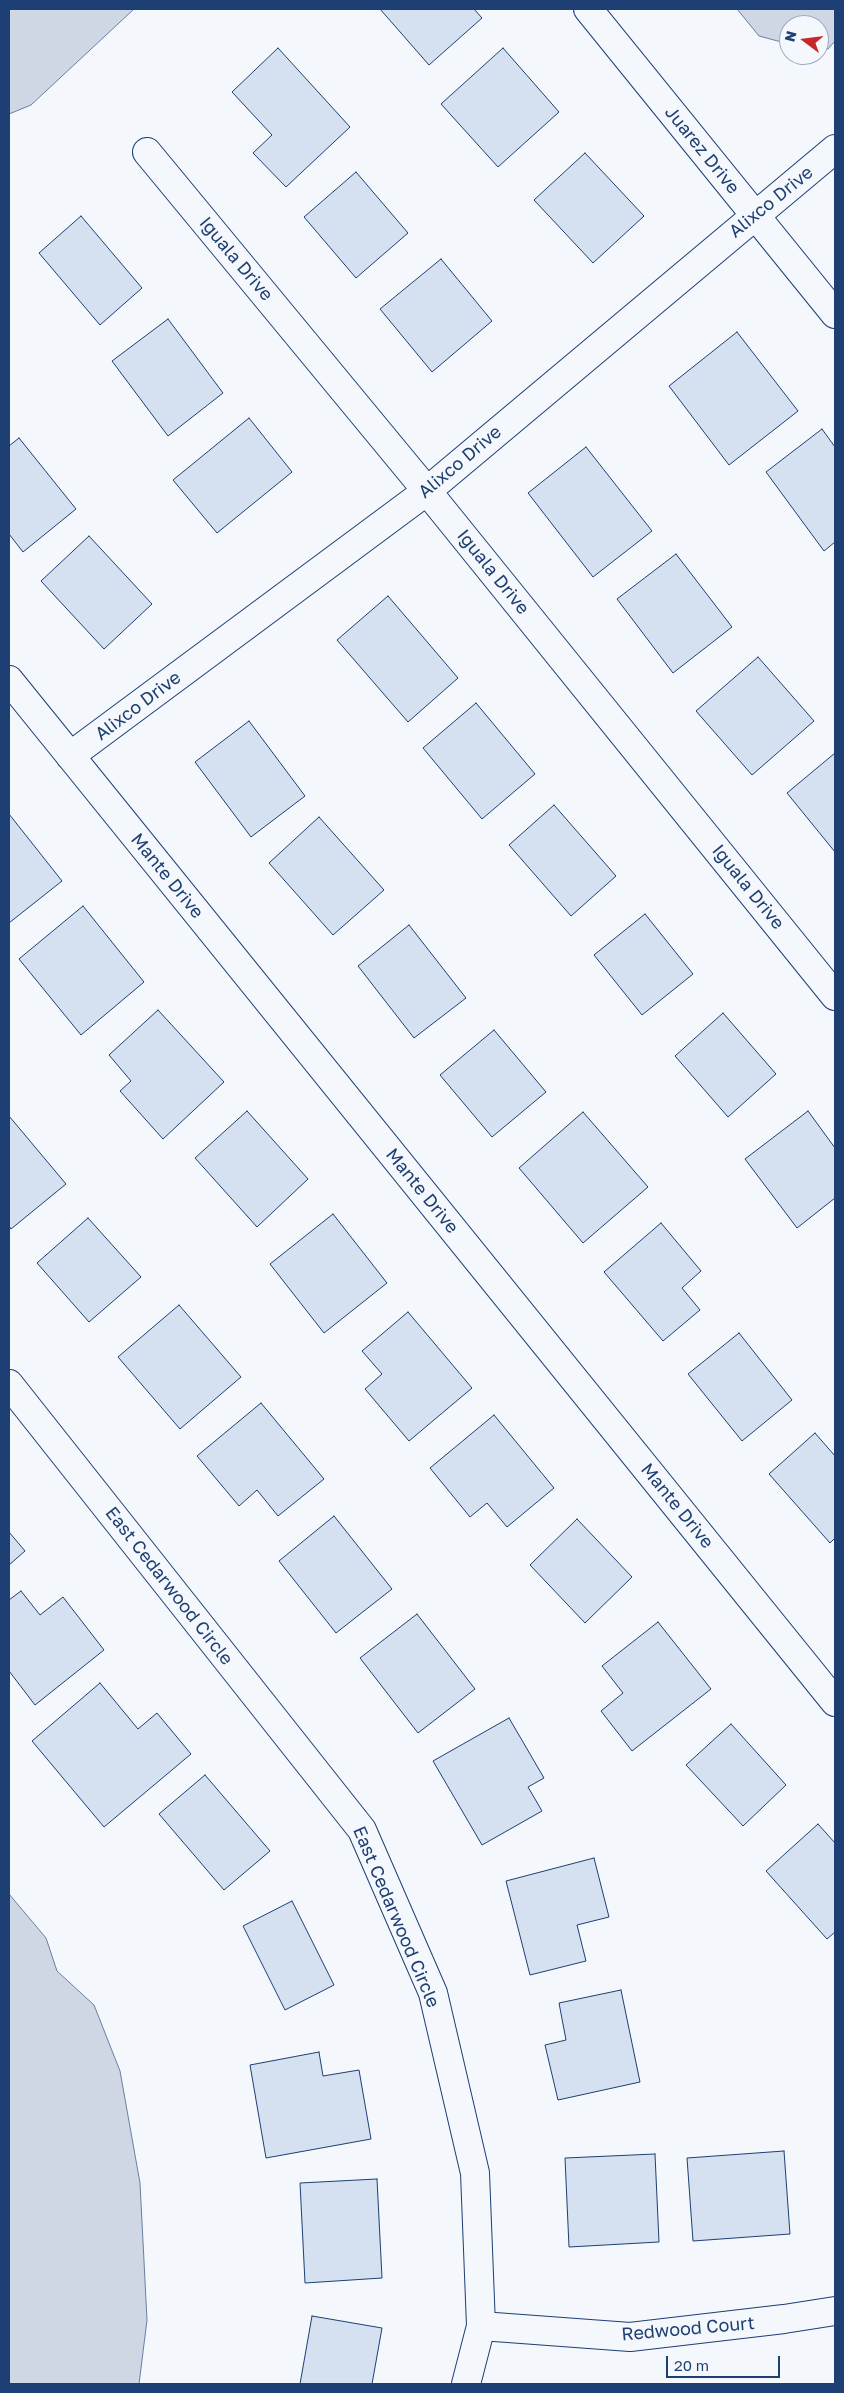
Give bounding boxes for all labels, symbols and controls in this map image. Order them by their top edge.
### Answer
north arrow [779,15,829,65]
text: N [780,29,800,44]
street label: Juarez Drive [660,102,744,198]
street label: Alixco Drive [725,162,817,242]
street label: Iguala Drive [195,213,277,305]
street label: Alixco Drive [414,421,506,503]
street label: Iguala Drive [452,525,534,619]
street label: Alixco Drive [91,667,185,745]
street label: Mante Drive [126,829,208,923]
street label: Iguala Drive [707,840,789,934]
street label: Mante Drive [381,1144,463,1238]
street label: Mante Drive [636,1459,718,1553]
street label: East Cedarwood Circle [101,1503,237,1669]
street label: East Cedarwood Circle [348,1823,444,2011]
street label: Redwood Court [620,2312,756,2346]
scale bar [669,2346,783,2378]
text: 20 m [674,2356,709,2374]

